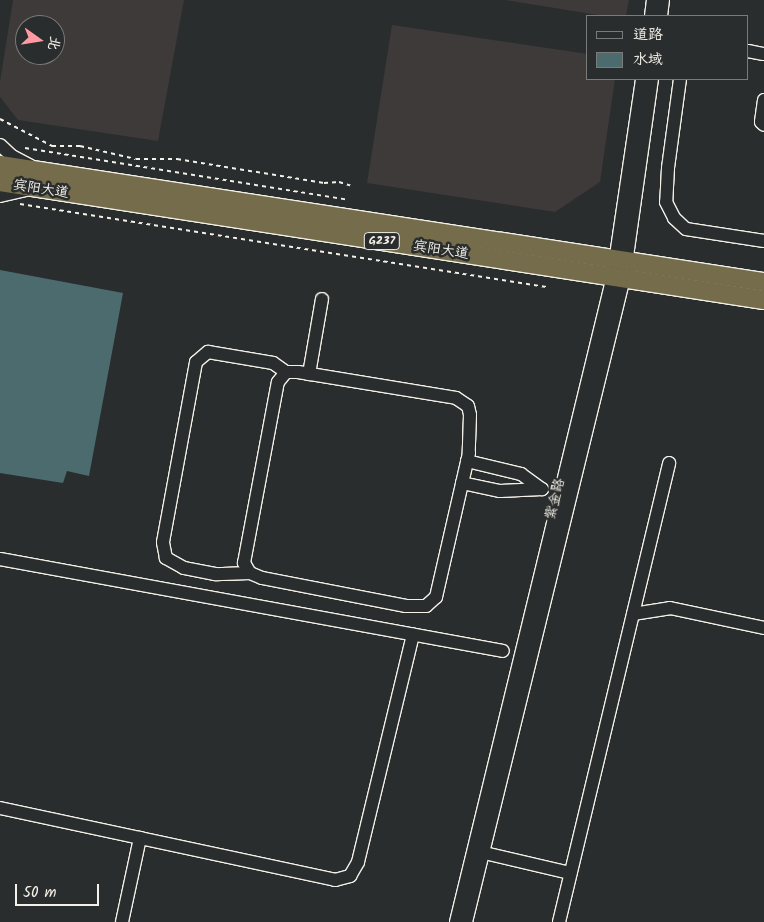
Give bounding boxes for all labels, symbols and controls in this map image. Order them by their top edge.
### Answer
north arrow [15,15,65,65]
legend [586,15,749,80]
text: 道路 [633,23,663,47]
text: 北 [41,34,66,52]
text: 水域 [633,48,663,72]
street label: 宾阳大道 [12,176,70,202]
road number: G237 [363,232,401,250]
street label: 宾阳大道 [412,237,470,263]
street label: 紫金路 [542,477,568,521]
scale bar [18,874,101,906]
text: 50 m [23,881,57,905]

